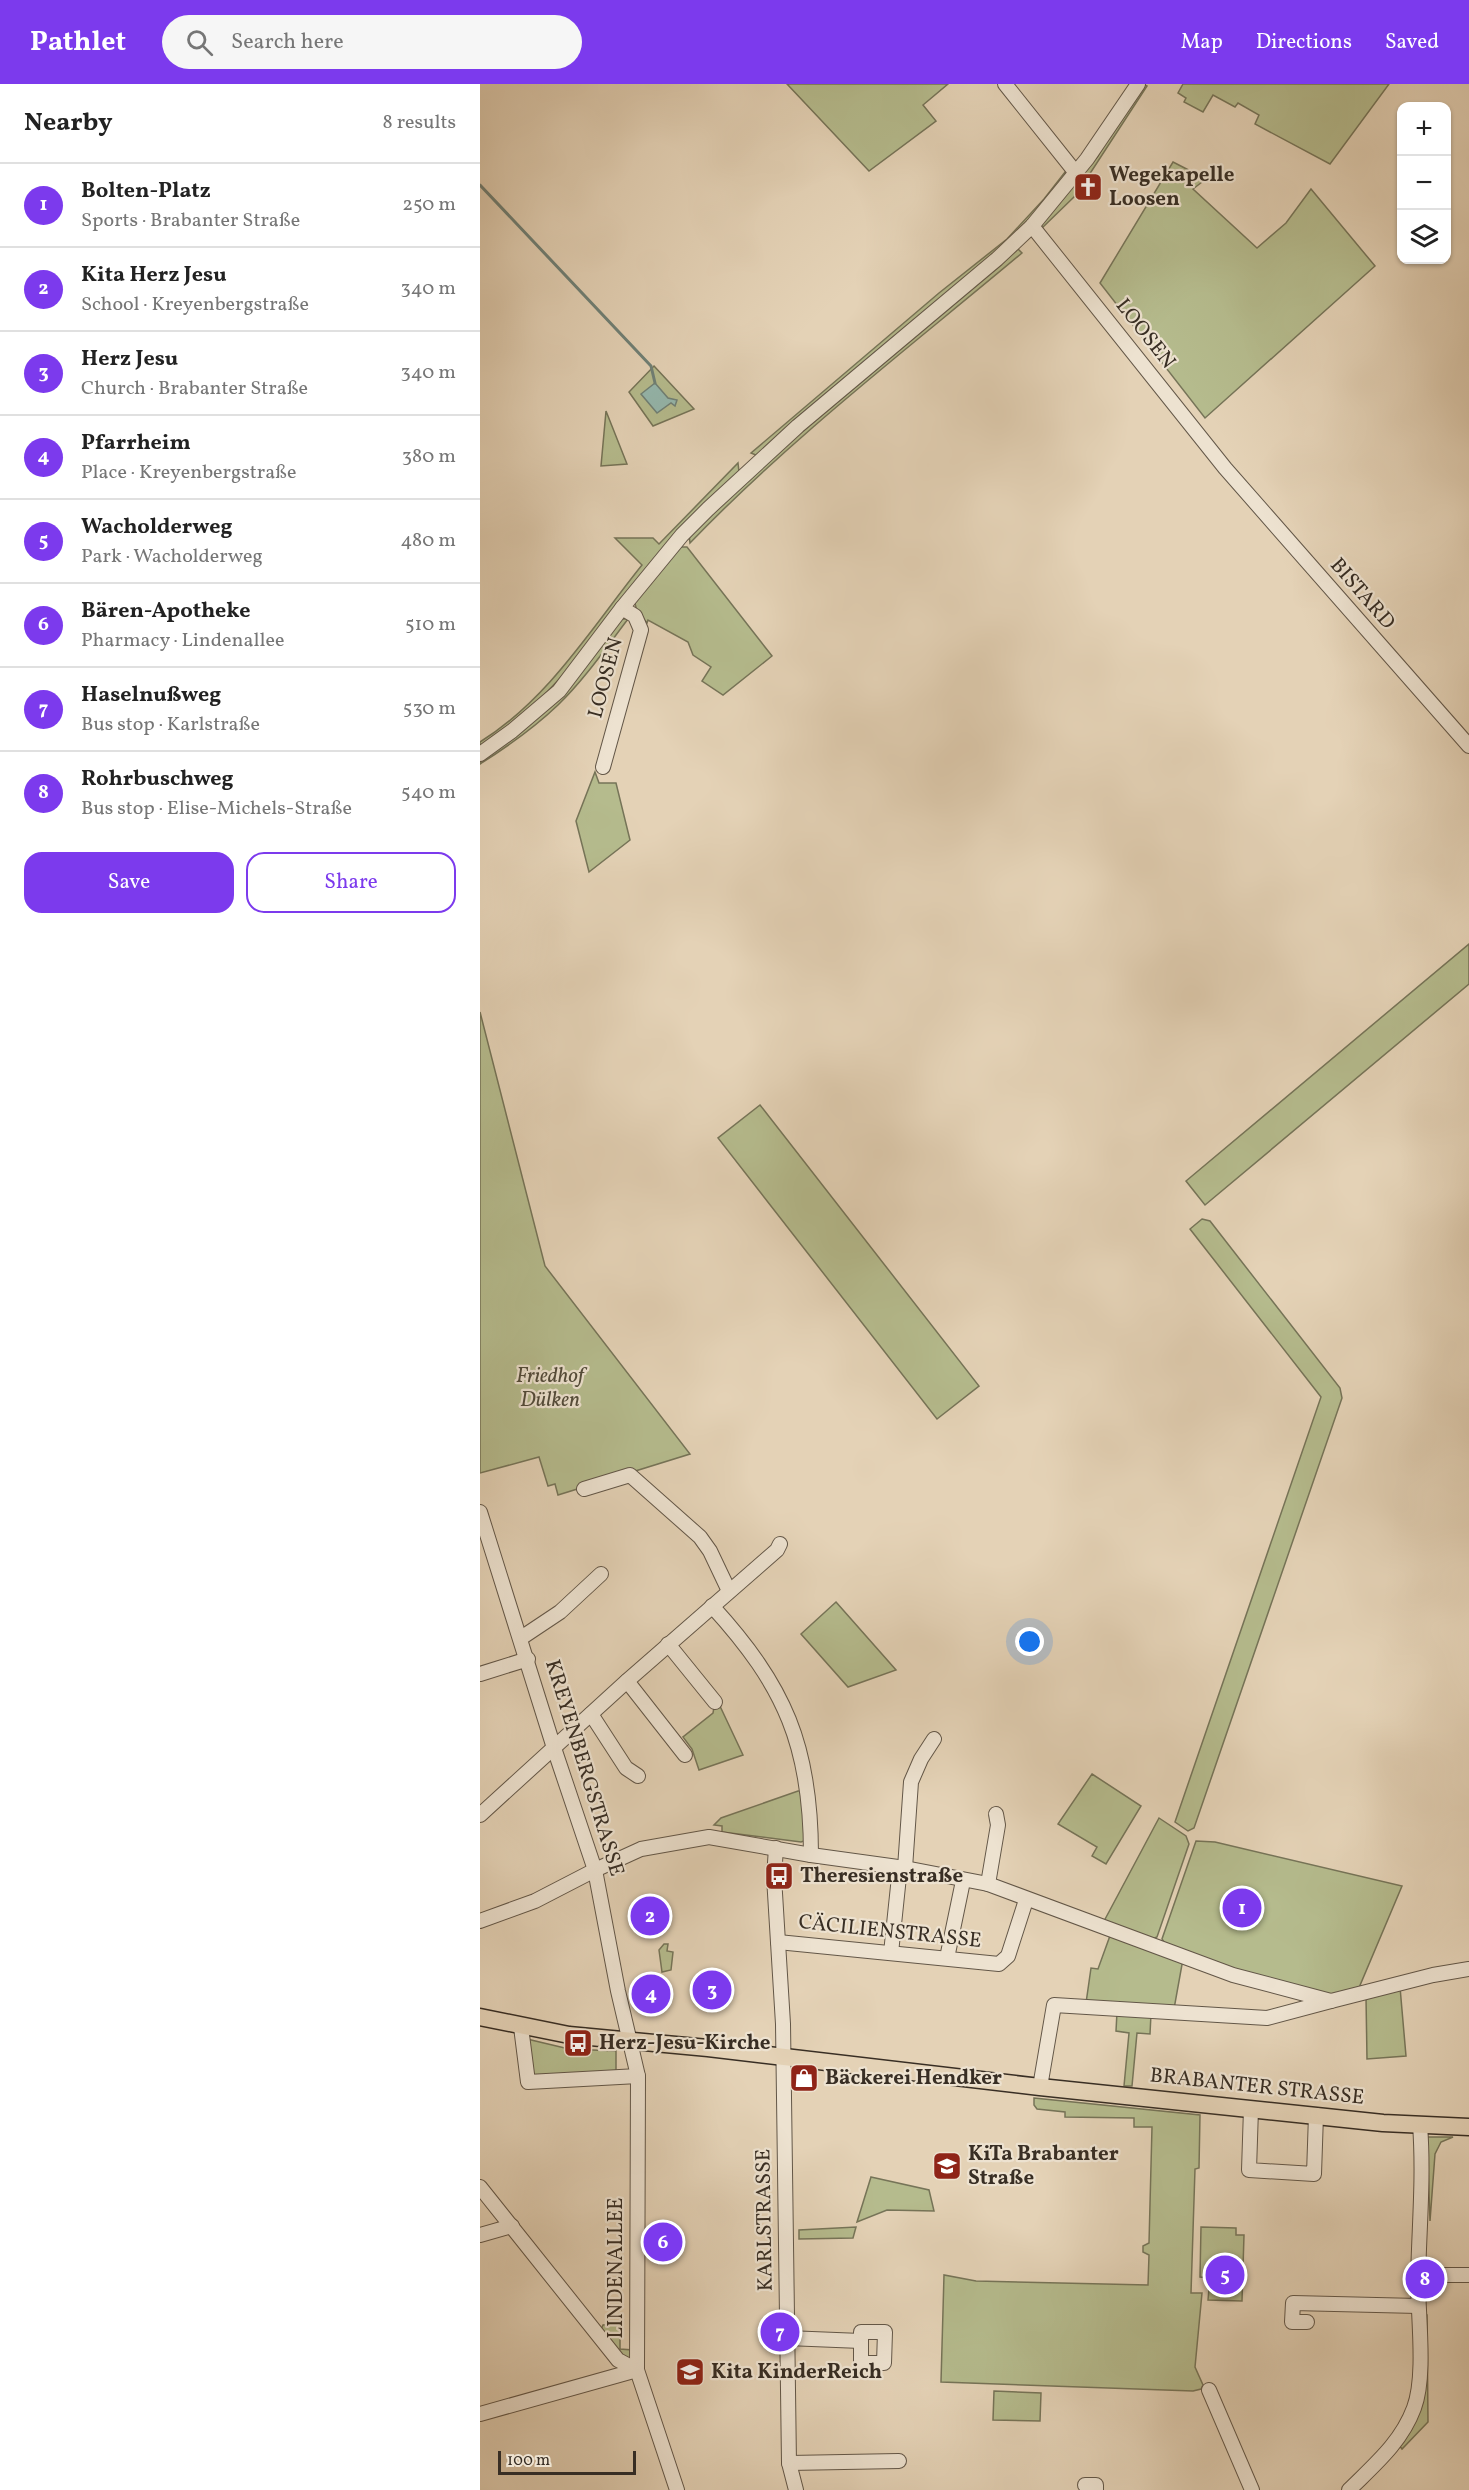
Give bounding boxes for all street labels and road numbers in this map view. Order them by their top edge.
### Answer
street label: LOOSEN [1108,293,1182,375]
street label: BISTARD [1323,552,1401,636]
street label: LOOSEN [581,635,631,721]
street label: KREYENBERGSTRASSE [537,1656,631,1880]
street label: CÄCILIENSTRASSE [797,1908,983,1956]
street label: BRABANTER STRASSE [1148,2061,1366,2113]
street label: KARLSTRASSE [749,2148,781,2292]
street label: LINDENALLEE [602,2197,631,2339]

